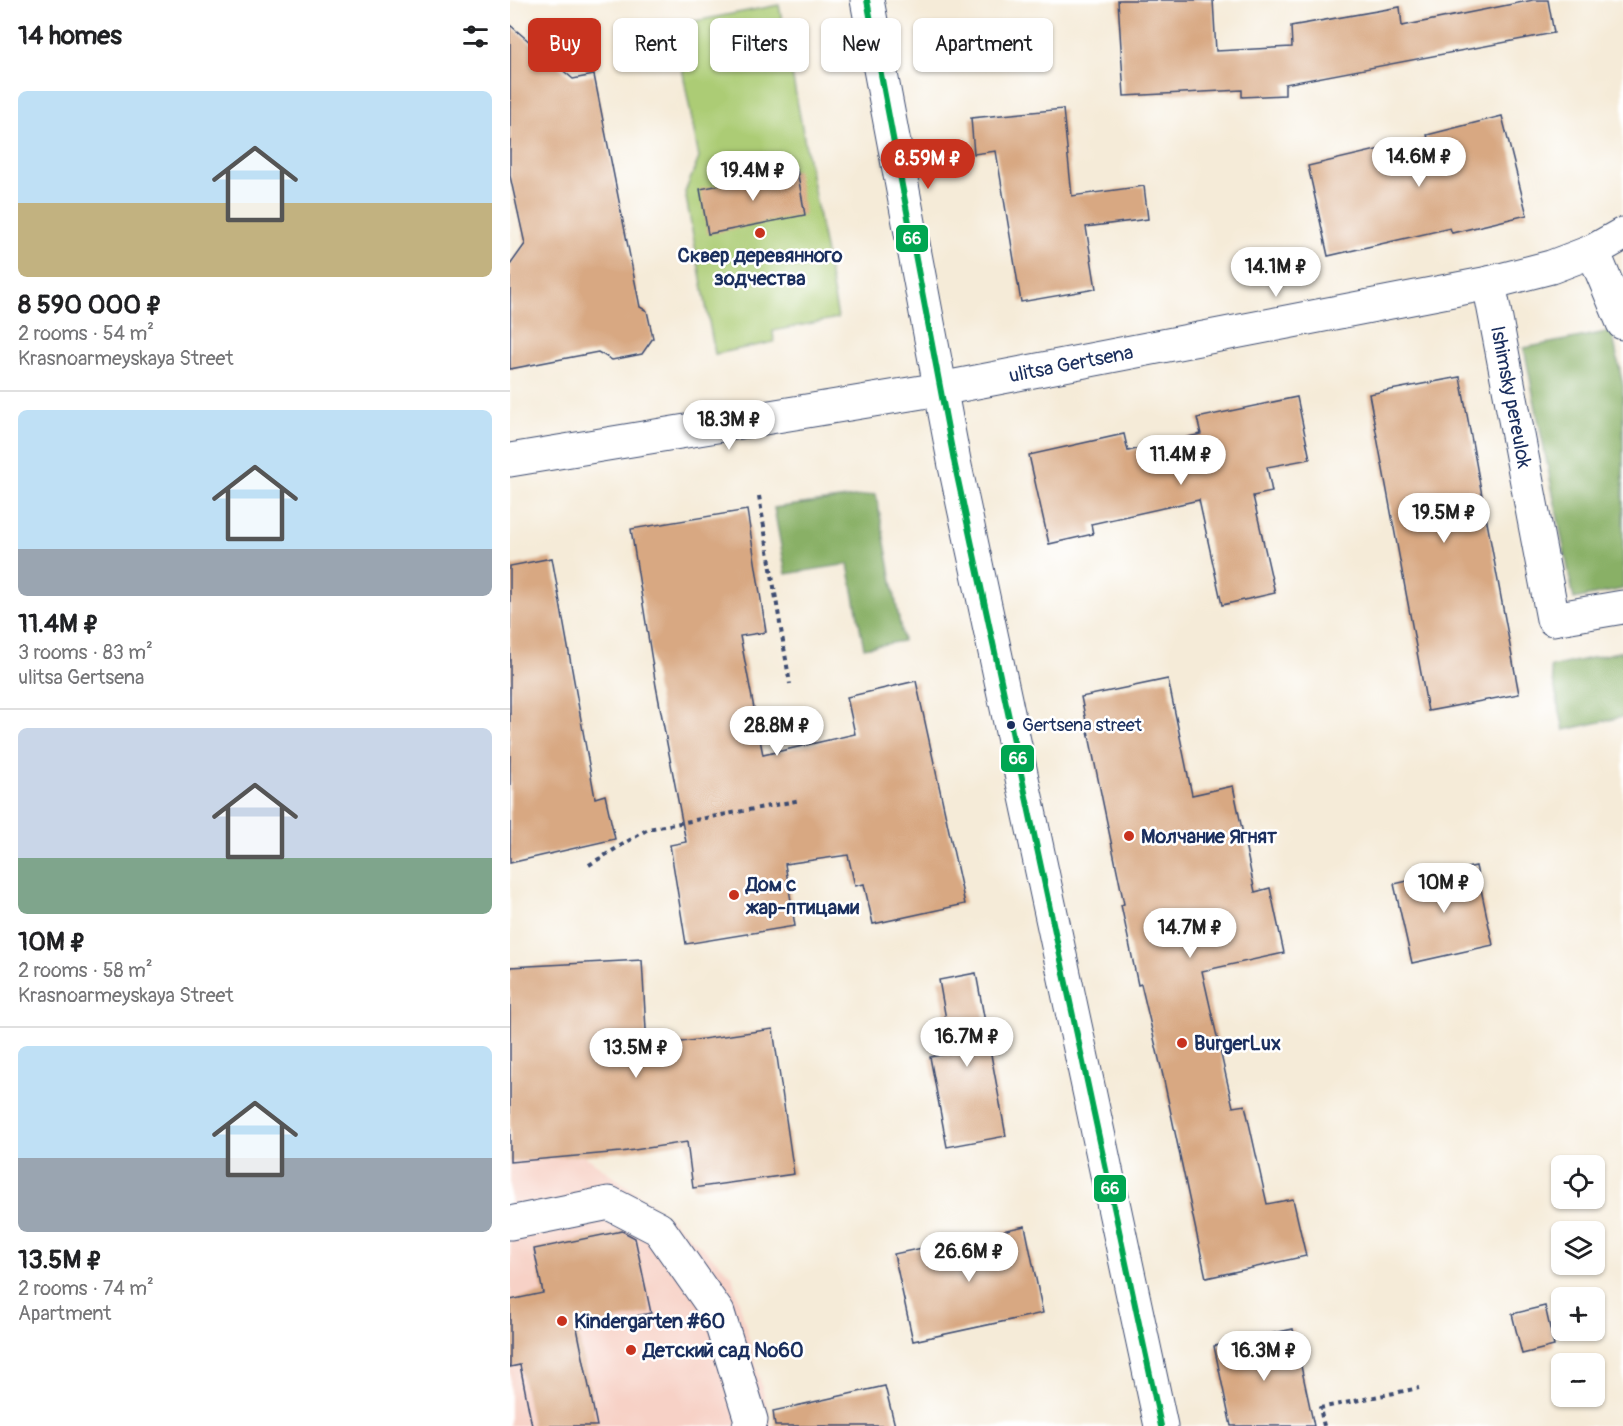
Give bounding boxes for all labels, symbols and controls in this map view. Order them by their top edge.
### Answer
chip: Buy [528,18,601,72]
chip: Rent [613,18,698,72]
chip: Filters [710,18,809,72]
chip: New [821,18,901,72]
chip: Apartment [913,18,1053,72]
text: 14 homes [18,20,122,52]
icon: filters [459,20,492,53]
icon: home [201,130,309,238]
pin: 14.6M ₽ [1364,137,1474,188]
pin: 8.59M ₽ [873,139,983,190]
text: 14.6M ₽ [1386,144,1452,169]
text: 8.59M ₽ [895,146,961,171]
pin: 19.4M ₽ [698,151,808,202]
text: 19.4M ₽ [721,158,785,183]
line badge: 66 [895,224,929,253]
marker: Сквер деревянного зодчества [753,226,767,240]
text: 66 [903,229,921,249]
place label: Сквер деревянного зодчества [678,243,843,291]
pin: 14.1M ₽ [1221,247,1331,298]
text: 14.1M ₽ [1245,254,1307,279]
text: 8 590 000 ₽ [18,289,162,321]
text: 2 rooms · 54 m² [18,321,154,346]
street label: Ishimsky pereulok [1485,324,1537,471]
street label: ulitsa Gertsena [1007,340,1135,388]
text: Krasnoarmeyskaya Street [18,346,234,371]
pin: 18.3M ₽ [674,400,784,451]
text: 18.3M ₽ [697,407,761,432]
pin: 11.4M ₽ [1126,435,1236,486]
text: 11.4M ₽ [1150,442,1212,467]
icon: home [201,449,309,557]
pin: 19.5M ₽ [1389,493,1499,544]
text: 19.5M ₽ [1412,500,1476,525]
text: 11.4M ₽ [18,608,99,640]
text: 3 rooms · 83 m² [18,640,153,665]
text: ulitsa Gertsena [18,665,144,690]
pin: 28.8M ₽ [722,706,832,757]
text: 28.8M ₽ [744,713,810,738]
place label: Gertsena street [1022,714,1143,737]
marker: Gertsena street [1005,719,1017,731]
line badge: 66 [1000,744,1035,773]
text: 66 [1009,749,1027,769]
icon: home [201,767,309,875]
place label: Молчание Ягнят [1141,824,1278,849]
marker: Молчание Ягнят [1122,829,1136,843]
pin: 10M ₽ [1402,863,1486,914]
text: 10M ₽ [1418,870,1470,895]
place label: Дом с жар-птицами [745,872,859,920]
marker: Дом с жар-птицами [727,888,741,902]
pin: 14.7M ₽ [1135,908,1245,959]
text: 14.7M ₽ [1157,915,1223,940]
text: 10M ₽ [18,926,86,958]
text: 2 rooms · 58 m² [18,958,153,983]
text: Krasnoarmeyskaya Street [18,983,234,1008]
pin: 16.7M ₽ [912,1017,1022,1068]
text: 16.7M ₽ [934,1024,1000,1049]
pin: 13.5M ₽ [581,1028,691,1079]
place label: BurgerLux [1194,1031,1281,1056]
text: 13.5M ₽ [604,1035,668,1060]
marker: BurgerLux [1175,1036,1189,1050]
icon: home [201,1085,309,1193]
map controls [1551,1155,1605,1407]
button: locate [1551,1155,1605,1209]
line badge: 66 [1093,1174,1127,1203]
text: 66 [1101,1179,1119,1199]
button: layers [1551,1221,1605,1275]
pin: 26.6M ₽ [914,1232,1024,1283]
text: 26.6M ₽ [934,1239,1004,1264]
text: 13.5M ₽ [18,1244,102,1276]
text: 2 rooms · 74 m² [18,1276,154,1301]
button: + [1551,1287,1605,1341]
text: Apartment [18,1301,111,1326]
place label: Kindergarten #60 [574,1309,725,1334]
marker: Kindergarten #60 [555,1314,569,1328]
pin: 16.3M ₽ [1209,1331,1319,1382]
place label: Детский сад №60 [642,1338,804,1363]
text: 16.3M ₽ [1231,1338,1297,1363]
marker: Детский сад №60 [624,1343,638,1357]
button: − [1551,1353,1605,1407]

